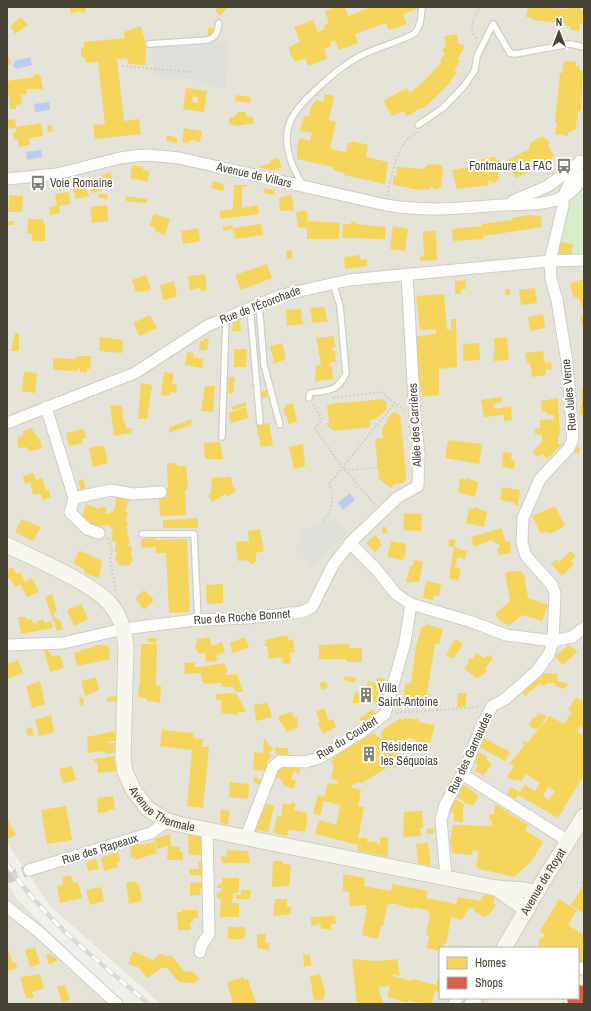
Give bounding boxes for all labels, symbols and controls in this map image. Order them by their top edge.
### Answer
north arrow [539,12,579,52]
text: N [556,15,562,29]
bus stop icon: Fontmaure La FAC [555,157,573,175]
street label: Avenue de Villars [214,158,293,191]
place label: Fontmaure La FAC [469,158,552,174]
bus stop icon: Voie Romaine [29,174,47,192]
place label: Voie Romaine [50,175,112,191]
street label: Rue de l'Écorchade [217,282,303,328]
street label: Rue Jules Verne [558,358,580,432]
street label: Allée des Carrières [405,382,425,468]
street label: Rue de Roche Bonnet [193,606,291,628]
place label: Villa Saint-Antoine [378,680,438,710]
building icon: Villa Saint-Antoine [357,686,375,704]
street label: Rue des Garnaudes [444,710,496,796]
street label: Rue du Coudert [313,713,381,763]
place label: Résidence les Séquoias [381,739,438,769]
building icon: Résidence les Séquoias [360,745,378,763]
street label: Avenue Thermale [125,783,196,835]
street label: Rue des Rapeaux [60,830,140,868]
street label: Avenue de Royat [516,845,570,919]
legend [439,947,579,999]
text: Homes [475,955,506,971]
text: Shops [475,975,503,991]

